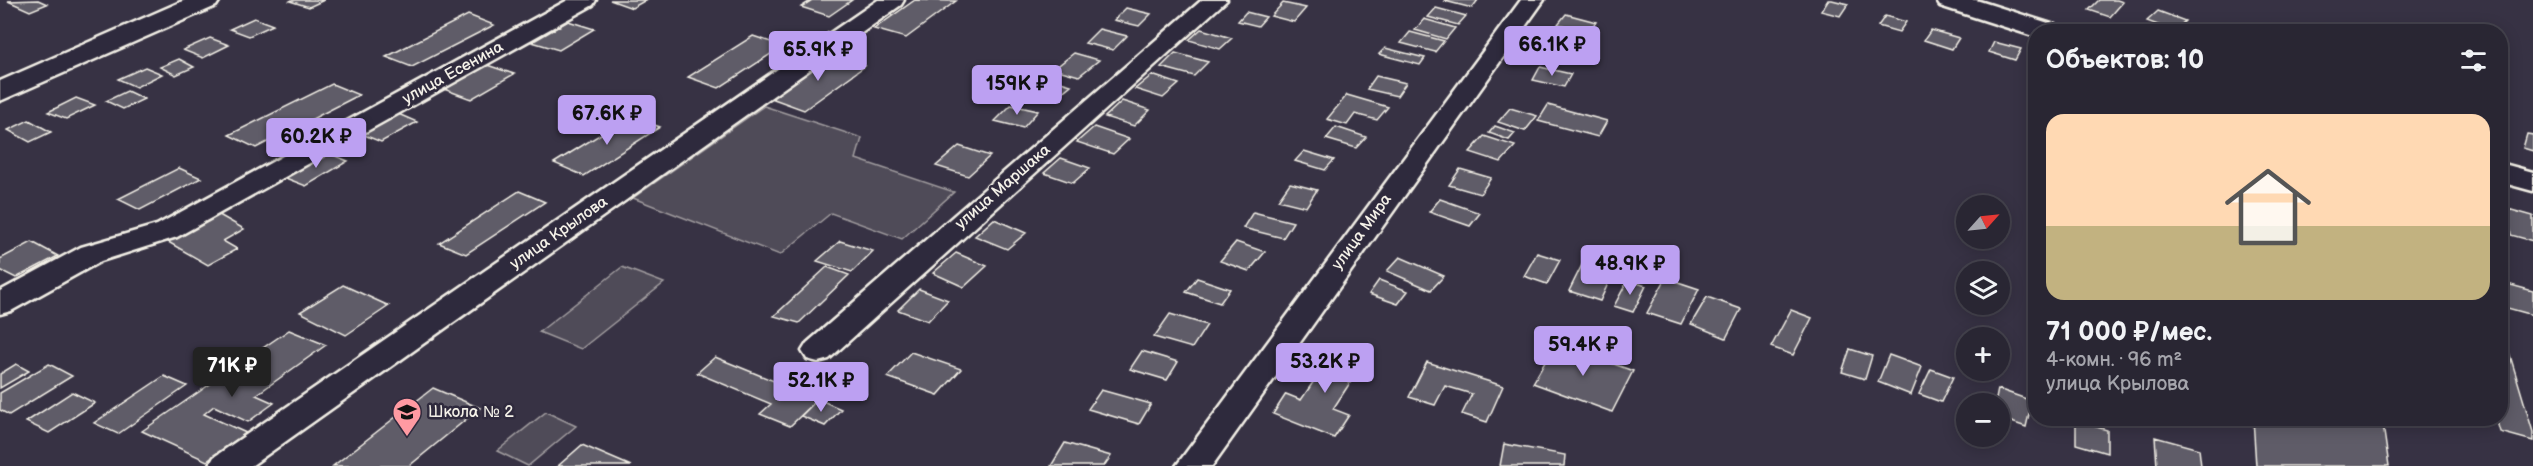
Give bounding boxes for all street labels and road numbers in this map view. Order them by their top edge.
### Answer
street label: улица Есенина [399,37,507,109]
street label: улица Маршака [952,140,1055,234]
street label: улица Мира [1328,190,1396,274]
street label: улица Крылова [507,192,612,274]

